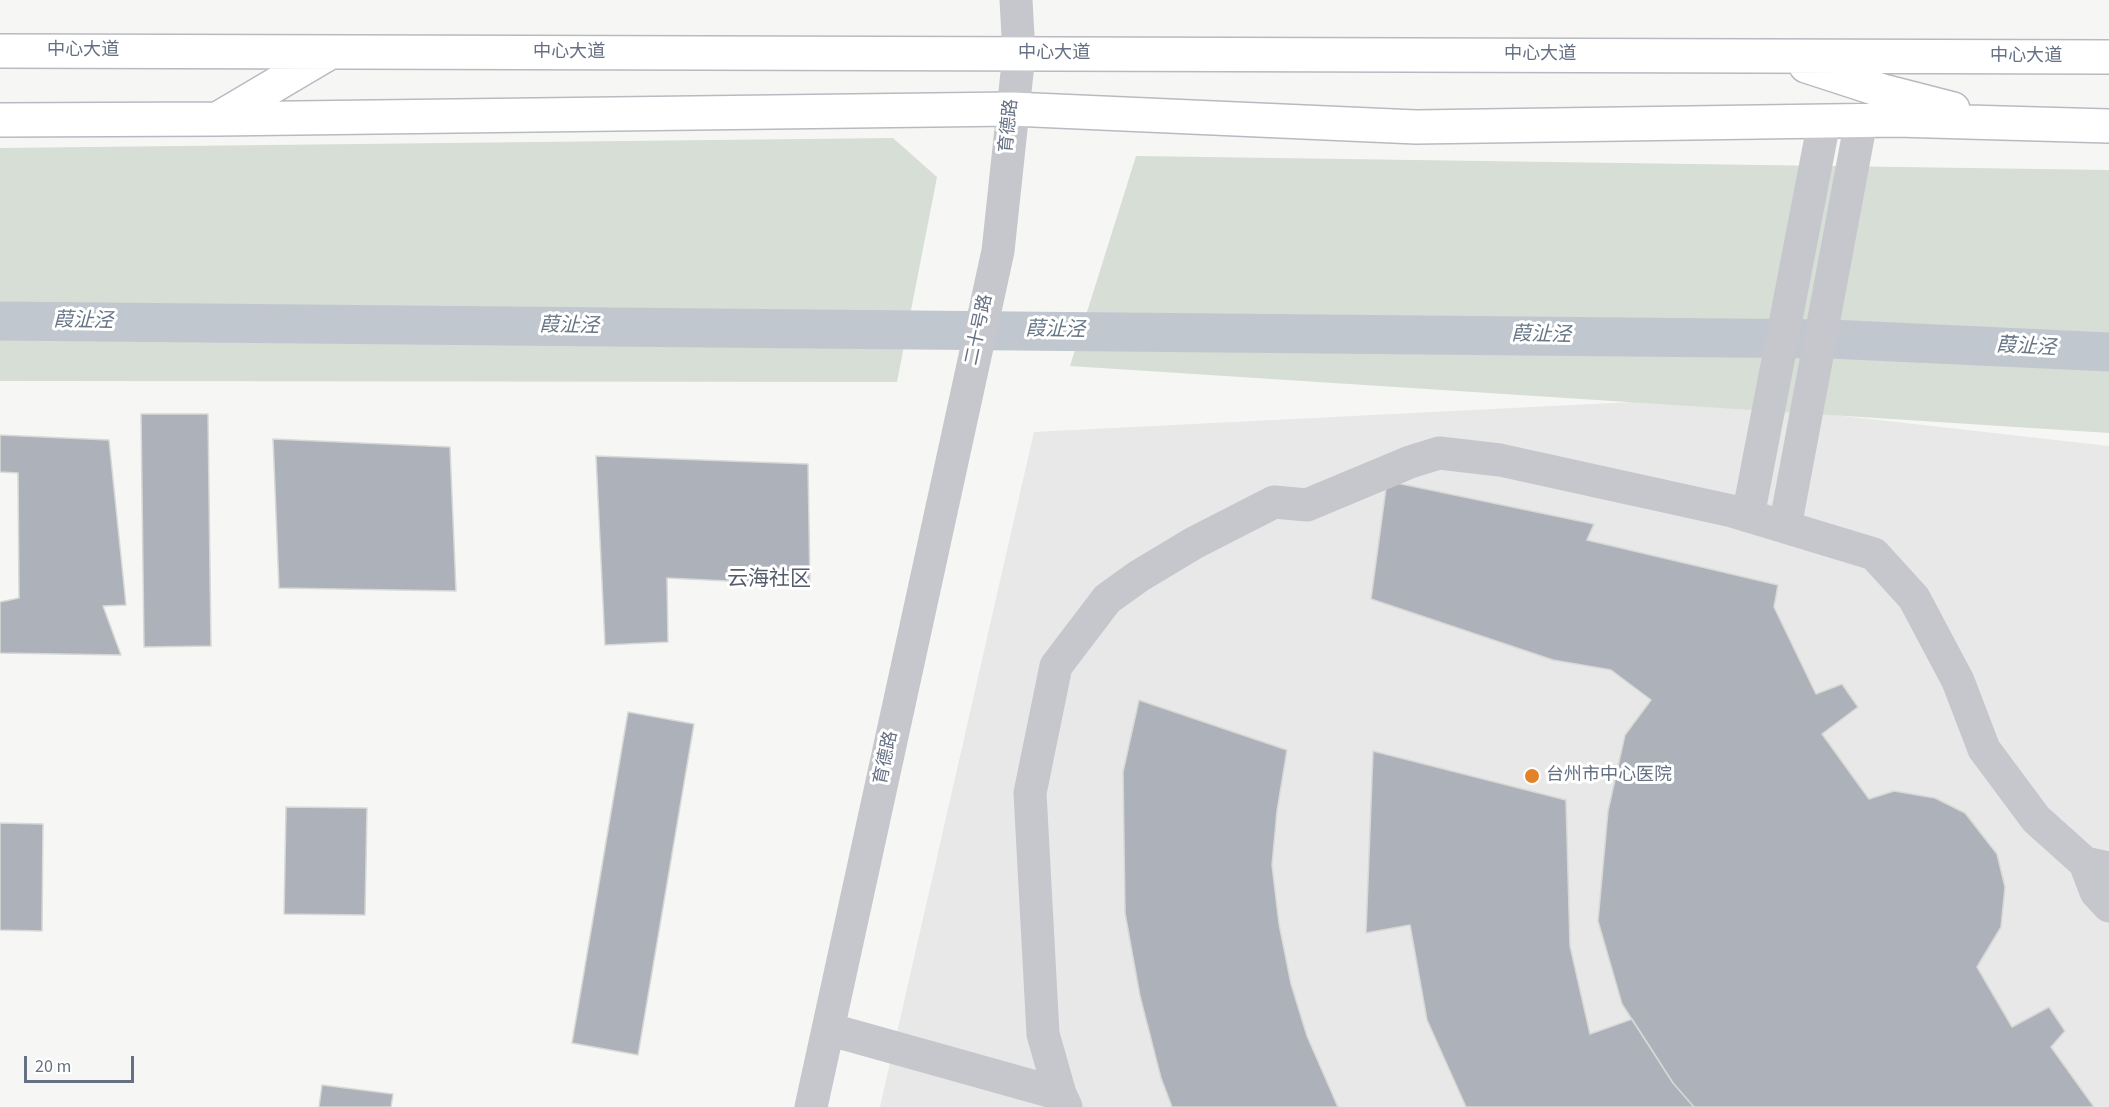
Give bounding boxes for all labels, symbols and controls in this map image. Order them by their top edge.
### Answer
street label: 中心大道 [47,40,119,62]
street label: 中心大道 [533,42,605,64]
street label: 中心大道 [1018,43,1090,65]
street label: 中心大道 [1504,44,1576,66]
street label: 中心大道 [1990,46,2062,68]
street label: 育德路 [996,98,1024,154]
street label: 二十号路 [962,293,998,367]
water label: 葭沚泾 [53,309,113,335]
water label: 葭沚泾 [539,314,599,340]
water label: 葭沚泾 [1025,318,1085,344]
water label: 葭沚泾 [1511,323,1571,349]
water label: 葭沚泾 [1995,334,2057,362]
district label: 云海社区 [727,567,811,593]
street label: 育德路 [871,729,903,787]
place label: 台州市中心医院 [1546,765,1672,787]
marker: 台州市中心医院 [1523,767,1541,785]
scale bar [27,1044,136,1082]
text: 20 m [35,1054,71,1079]

